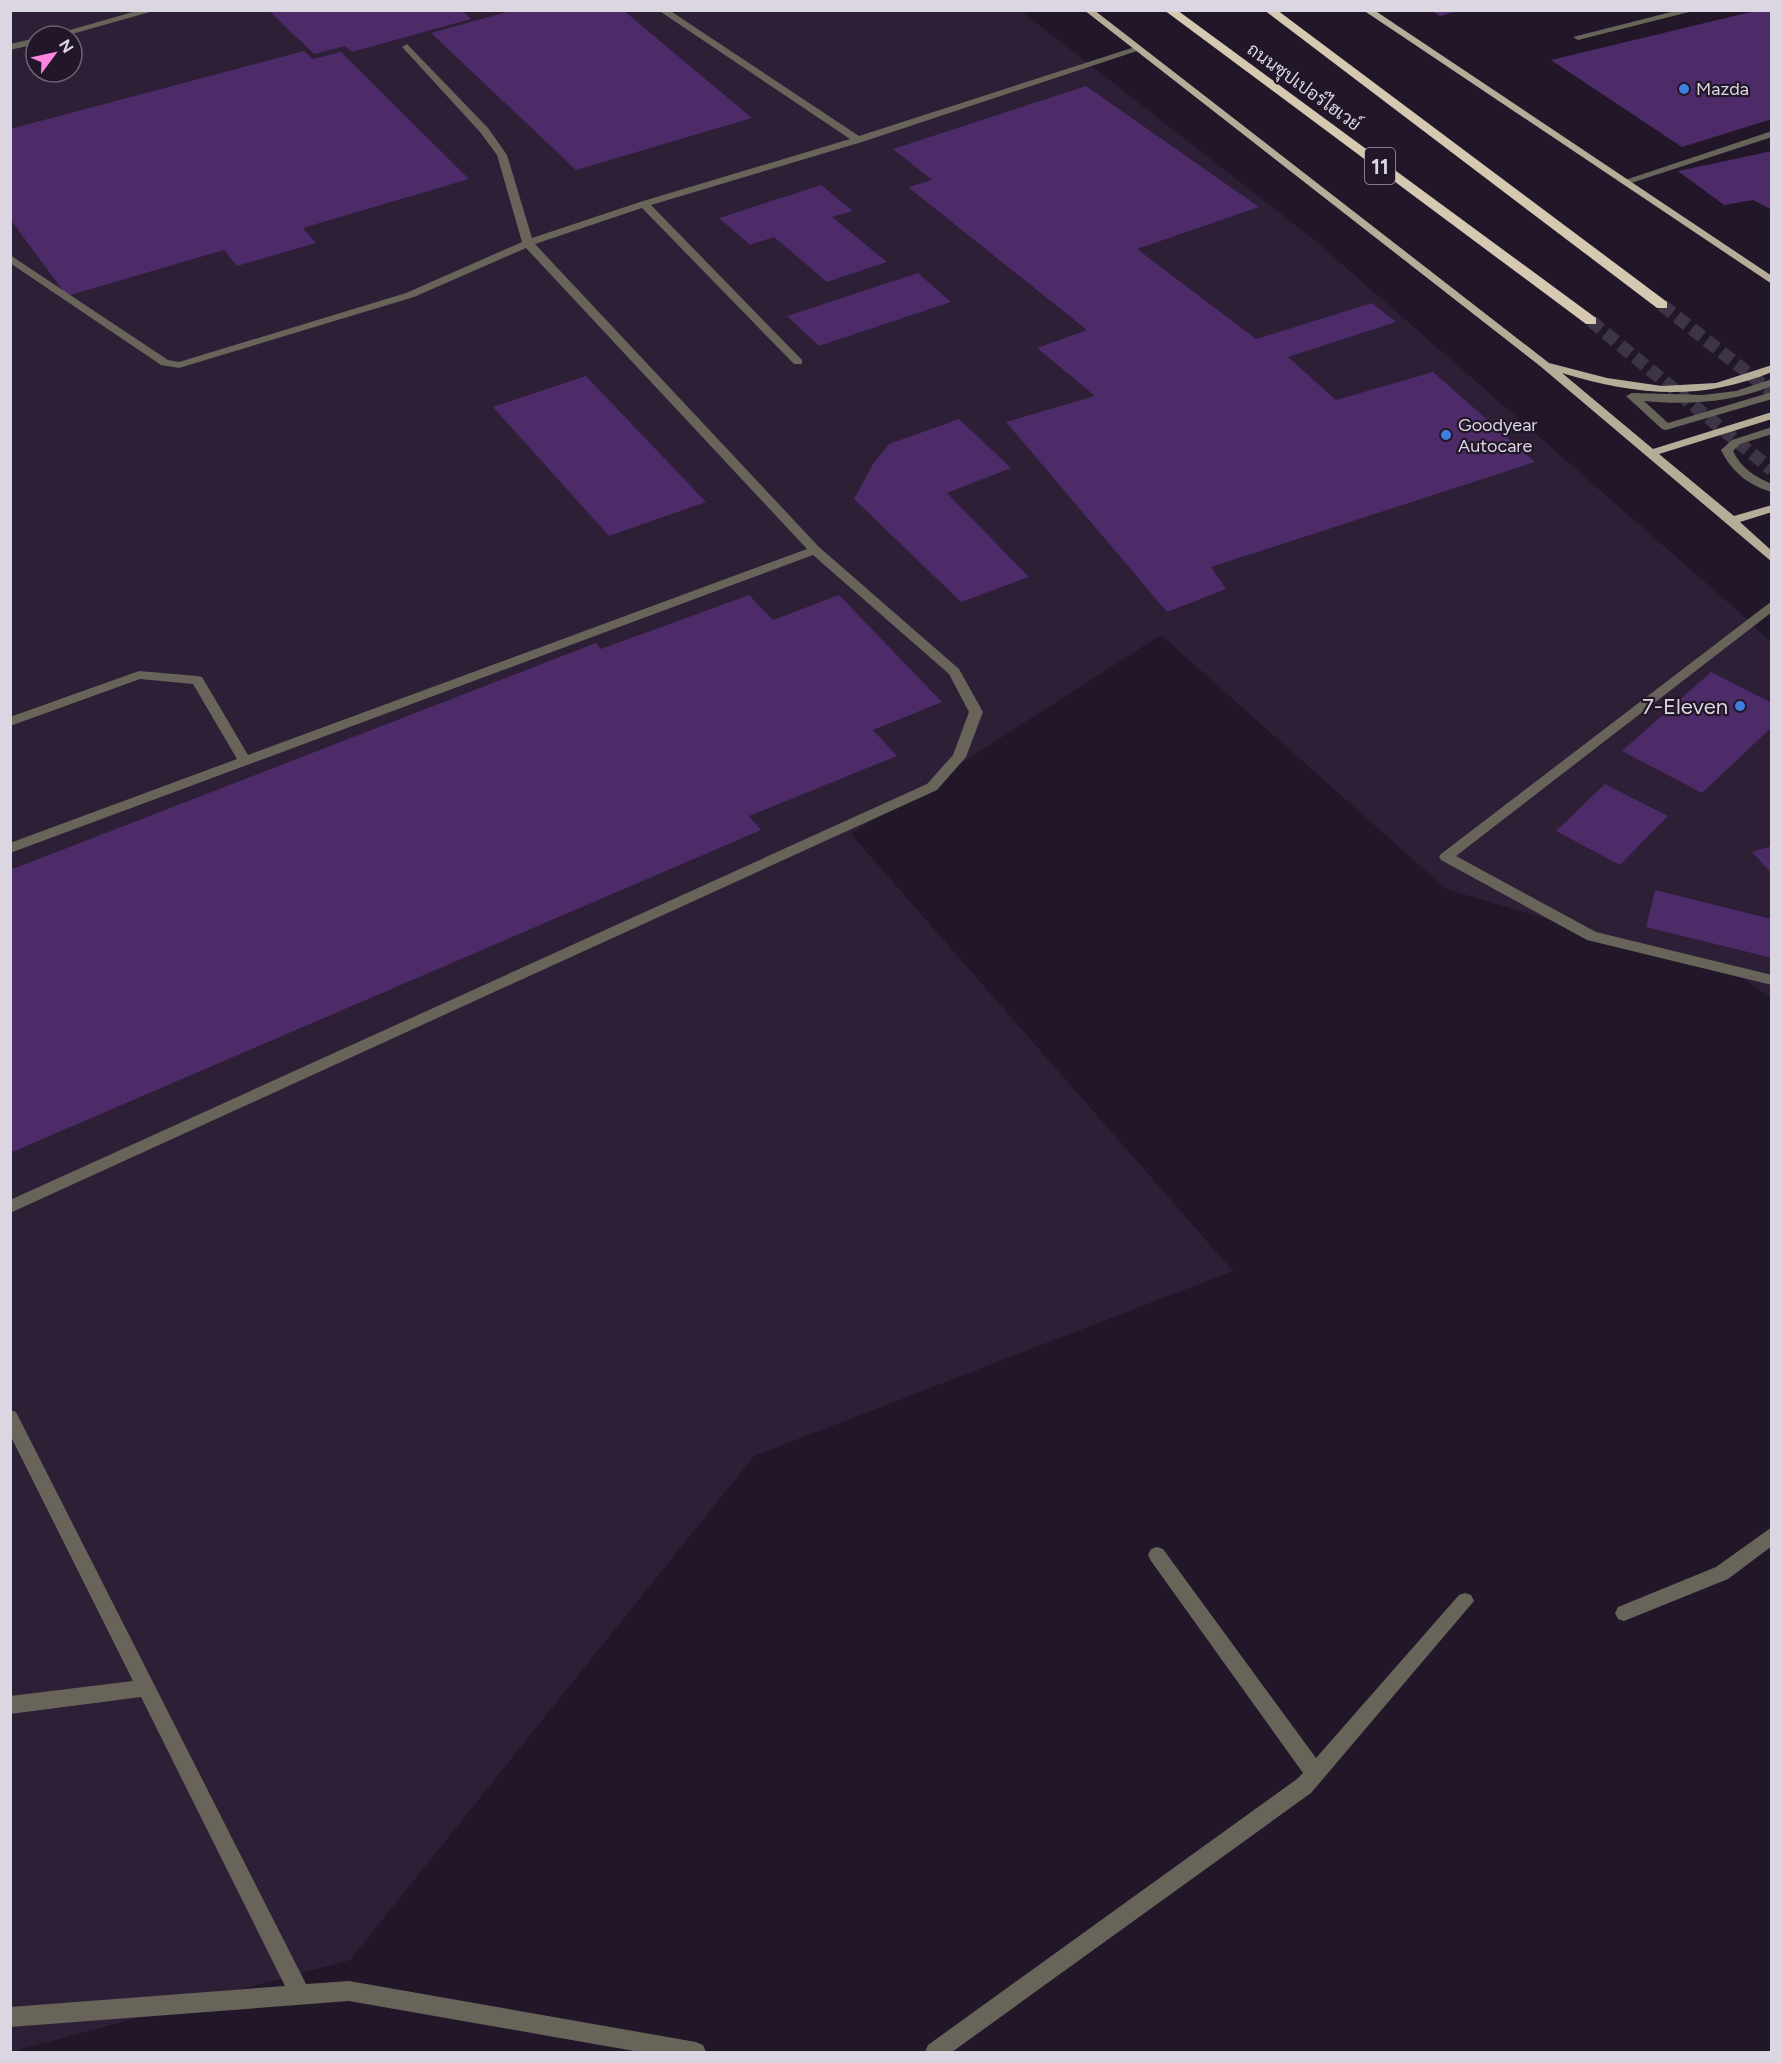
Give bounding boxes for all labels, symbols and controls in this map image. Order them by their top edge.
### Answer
north arrow [24,24,84,84]
text: N [55,36,77,56]
street label: ถนนซุปเปอร์ไฮเวย์ [1242,37,1366,136]
place label: Mazda [1696,78,1749,100]
marker: Mazda [1677,82,1691,96]
road number: 11 [1365,148,1395,184]
place label: Goodyear Autocare [1458,414,1537,457]
marker: Goodyear Autocare [1439,428,1453,442]
place label: 7-Eleven [1642,693,1728,720]
marker: 7-Eleven [1733,699,1747,713]

